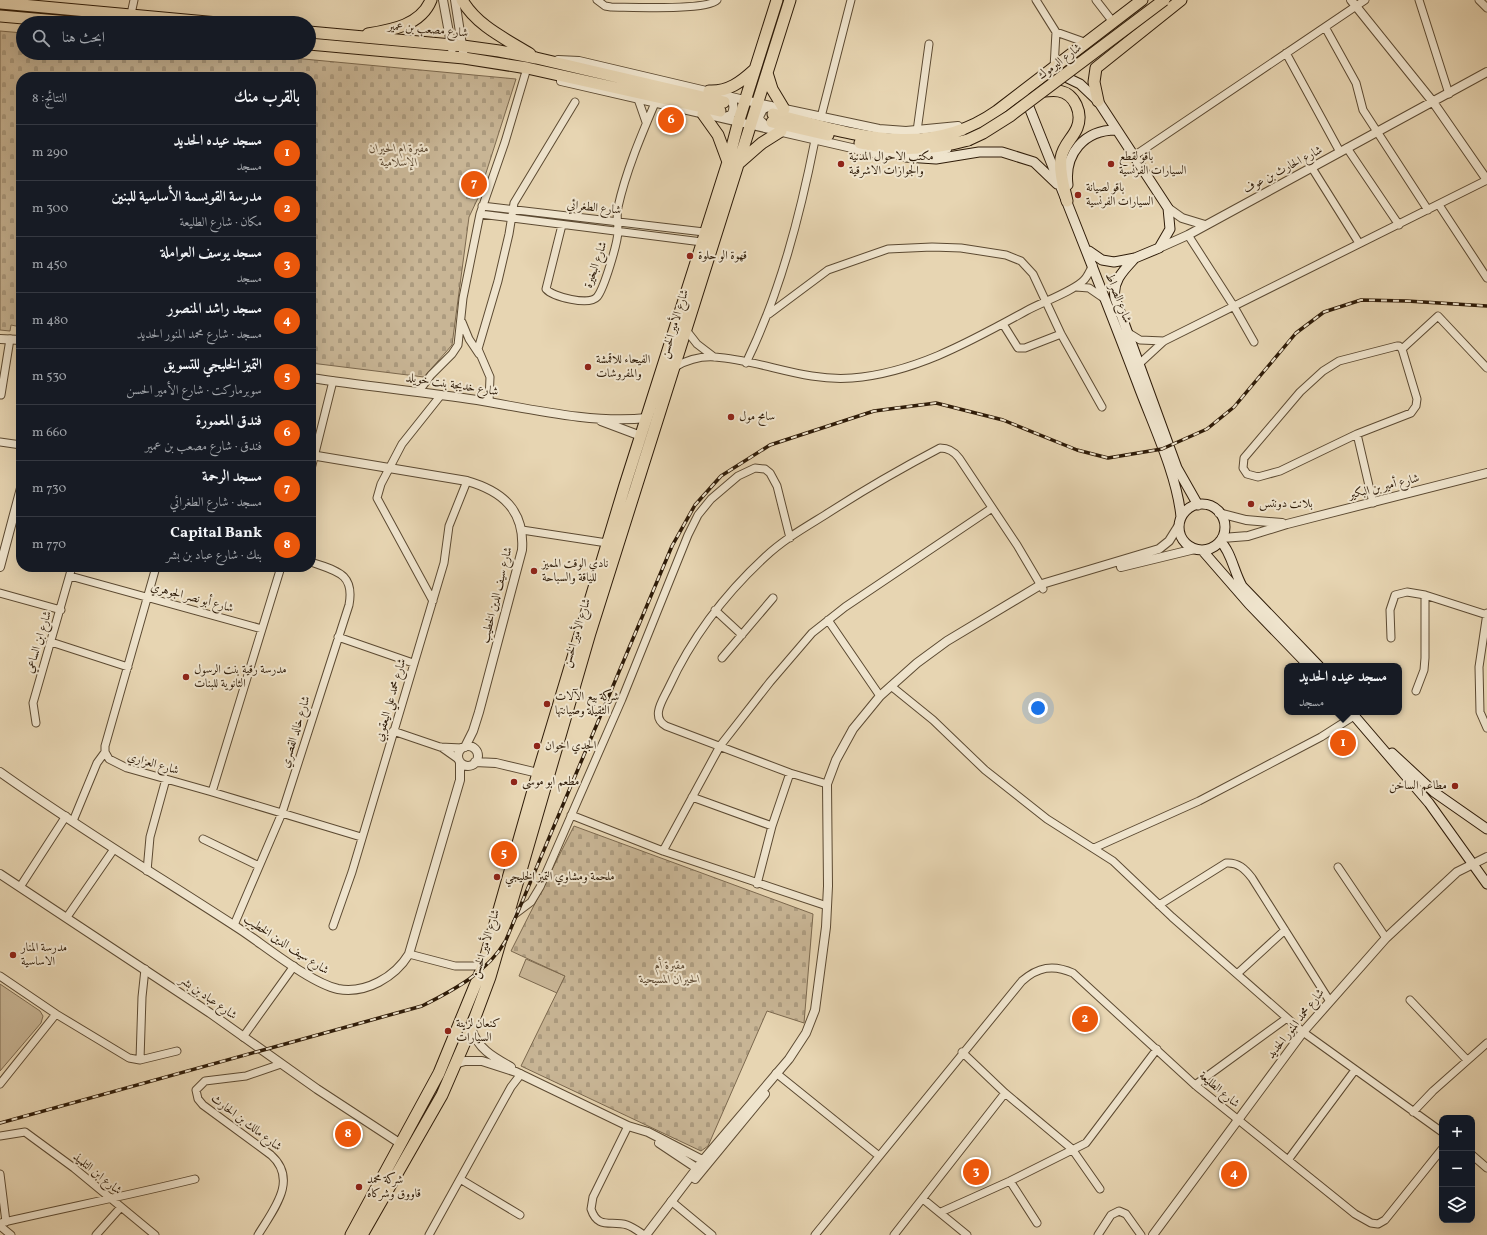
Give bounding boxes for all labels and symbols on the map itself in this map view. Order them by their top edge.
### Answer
street label: شارع مصعب بن عمير [385,18,469,43]
street label: شارع اليرموك [1035,40,1087,85]
pin: 6 [658,105,684,135]
park label: مقبرة ام الحيران الإسلامية [369,141,429,171]
street label: شارع الحارث بن عوف [1241,142,1326,199]
place label: مكتب الاحوال المدنية والجوازات الاشرقية [849,149,934,179]
place label: باقو لقطع السيارات الفرنسية [1119,149,1187,179]
marker: مكتب الاحوال المدنية والجوازات الاشرقية [836,159,846,169]
marker: باقو لقطع السيارات الفرنسية [1106,159,1116,169]
pin: 7 [461,169,487,199]
place label: باقو لصيانة السيارات الفرنسية [1086,180,1154,210]
marker: باقو لصيانة السيارات الفرنسية [1073,190,1083,200]
street label: شارع الطغرائي [566,197,622,221]
street label: شارع البخيرة [581,239,613,291]
place label: قهوة الو حلوة [698,248,747,264]
marker: قهوة الو حلوة [685,251,695,261]
street label: شارع الصراط [1099,270,1135,326]
street label: شارع الأمير الحسن [655,287,695,361]
place label: الفيحاء للاقمشة والمفروشات [596,352,651,382]
marker: الفيحاء للاقمشة والمفروشات [583,362,593,372]
street label: شارع خديجة بنت خويلد [404,370,500,402]
place label: سامح مول [739,409,775,426]
marker: سامح مول [726,412,736,422]
street label: شارع أمير بن البكير [1345,469,1422,506]
place label: بلانت دونتس [1259,496,1313,512]
marker: بلانت دونتس [1246,499,1256,509]
street label: شارع سيف الدين الخطيب [477,545,519,645]
place label: نادي الوقت المميز للياقة والسباحة [540,556,608,586]
marker: نادي الوقت المميز للياقة والسباحة [529,566,539,576]
street label: شارع أبو نصر الجوهري [148,578,236,619]
street label: شارع الأمير الحسن [557,596,597,670]
street label: شارع ابن الساعي [22,609,58,676]
street label: شارع محمد علي اليعقوبي [372,656,413,744]
place label: مدرسة رقية بنت الرسول الثانوية للبنات [194,662,287,692]
marker: مدرسة رقية بنت الرسول الثانوية للبنات [181,672,191,682]
place label: شركة بيع الآلات الثقيلة وصيانتها [555,688,619,719]
street label: شارع خالد القصري [277,694,316,770]
your location [1028,698,1048,718]
marker: شركة بيع الآلات الثقيلة وصيانتها [542,699,552,709]
pin: 1 [1330,728,1356,758]
place label: الجدي اخوان [545,738,597,755]
marker: الجدي اخوان [532,741,542,751]
street label: شارع العزاري [125,749,181,781]
place label: مطعم ابو موسى [522,774,579,792]
marker: مطعم ابو موسى [509,777,519,787]
place label: مطاعم الساخن [1389,778,1447,796]
marker: مطاعم الساخن [1450,781,1460,791]
pin: 5 [491,839,517,869]
place label: ملحمة ومشاوي التميز الخليجي [505,869,615,888]
marker: ملحمة ومشاوي التميز الخليجي [492,872,502,882]
street label: شارع الأمير الحسن [466,907,506,981]
street label: شارع سيف الدين الخطيب [239,911,332,980]
place label: مدرسة المنار الاساسية [20,940,67,970]
marker: مدرسة المنار الاساسية [8,950,18,960]
park label: مقبرة أم الحيران المسيحية [639,957,700,988]
street label: شارع عباد بن بشر [173,971,240,1025]
street label: شارع محمد المنور الحديد [1264,986,1330,1064]
pin: 2 [1072,1004,1098,1034]
place label: كنعان لزينة السيارات [456,1016,501,1046]
marker: كنعان لزينة السيارات [443,1026,453,1036]
street label: شارع الطليعة [1194,1068,1243,1113]
street label: شارع مالك بن الحارث [206,1091,285,1157]
pin: 8 [335,1119,361,1149]
street label: شارع ابن التلميذ [68,1149,125,1200]
pin: 3 [963,1157,989,1187]
pin: 4 [1221,1159,1247,1189]
place label: شركة محمد قاووق وشركاه [367,1171,421,1202]
marker: شركة محمد قاووق وشركاه [354,1182,364,1192]

